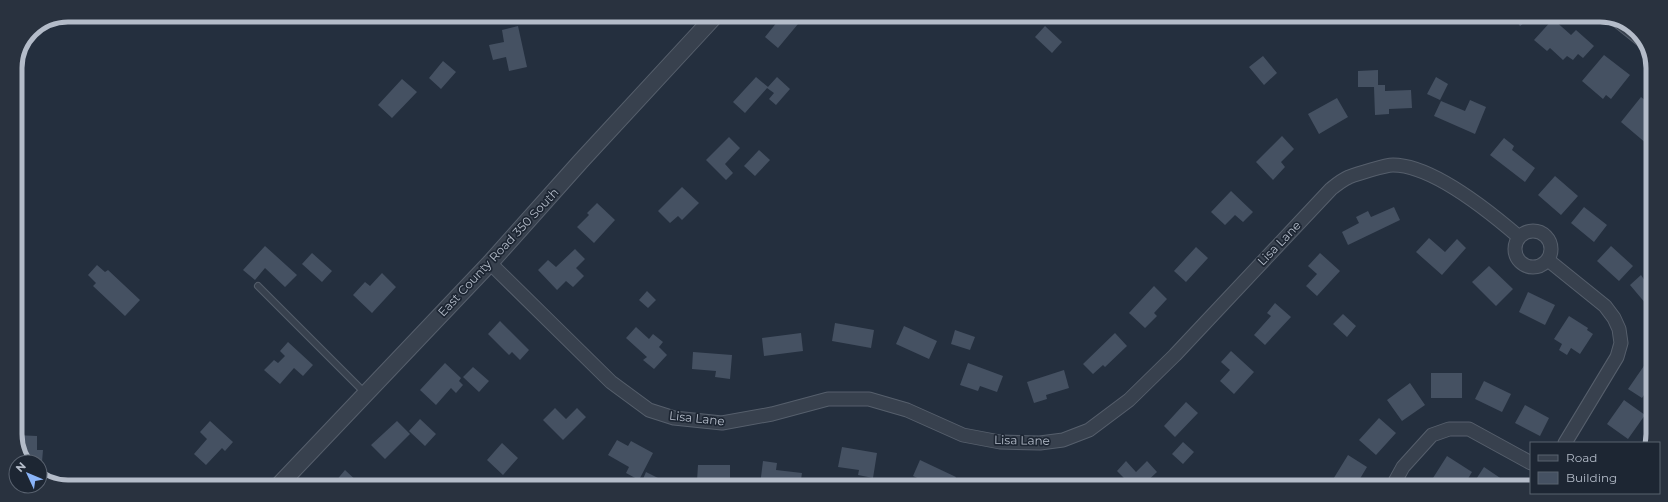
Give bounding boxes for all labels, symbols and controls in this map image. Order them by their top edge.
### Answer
street label: East County Road 350 South [435,185,561,319]
street label: Lisa Lane [1254,218,1304,268]
street label: Lisa Lane [668,408,726,428]
street label: Lisa Lane [994,432,1050,448]
legend [1530,442,1660,494]
text: Road [1566,450,1597,465]
north arrow [8,454,48,494]
text: N [13,459,29,475]
text: Building [1566,470,1617,485]

